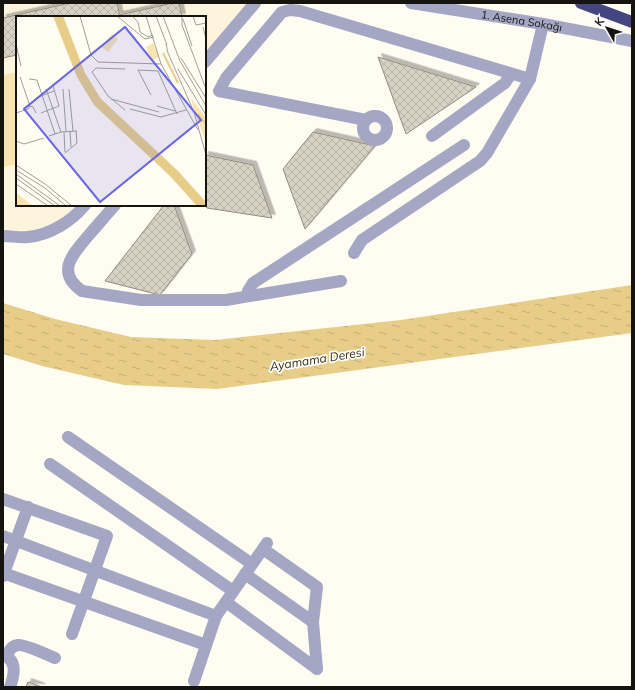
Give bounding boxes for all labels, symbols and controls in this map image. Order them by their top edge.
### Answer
street label: 1. Asena Sokağı [480,7,563,35]
north arrow [587,8,627,48]
text: K [591,14,607,29]
inset map [16,16,206,206]
water label: Ayamama Deresi [268,344,366,374]

